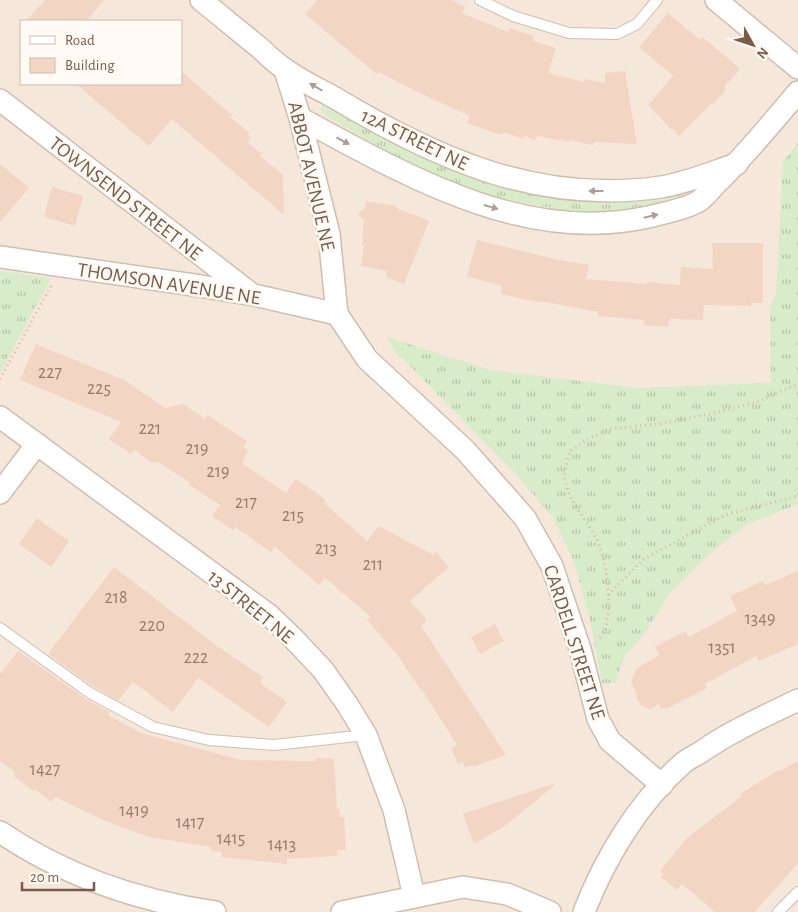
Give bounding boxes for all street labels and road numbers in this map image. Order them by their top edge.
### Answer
street label: ABBOT AVENUE NE [284,100,338,253]
street label: 12A STREET NE [358,105,472,175]
street label: TOWNSEND STREET NE [45,133,206,265]
street label: THOMSON AVENUE NE [76,260,262,308]
street label: CARDELL STREET NE [540,563,609,722]
street label: 13 STREET NE [204,566,297,648]

